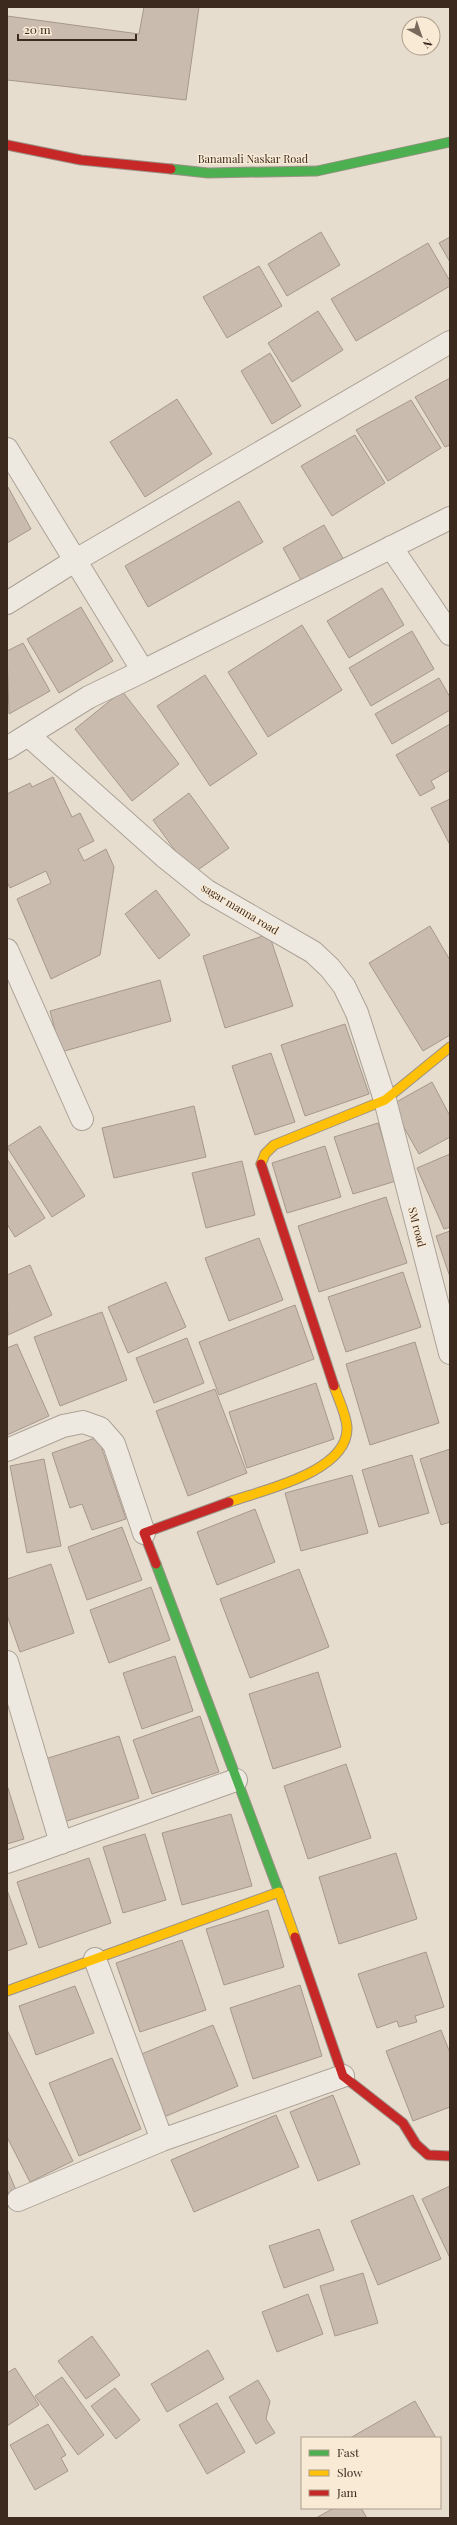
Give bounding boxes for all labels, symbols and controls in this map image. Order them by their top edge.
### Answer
scale bar [18,16,136,42]
north arrow [401,16,441,56]
text: 20 m [24,21,51,37]
text: N [420,36,436,52]
street label: Banamali Naskar Road [198,151,309,166]
street label: sagar manna road [199,879,282,938]
street label: SM road [405,1205,430,1249]
legend [301,2437,441,2509]
text: Fast [337,2444,360,2460]
text: Slow [337,2464,363,2480]
text: Jam [336,2484,358,2500]

